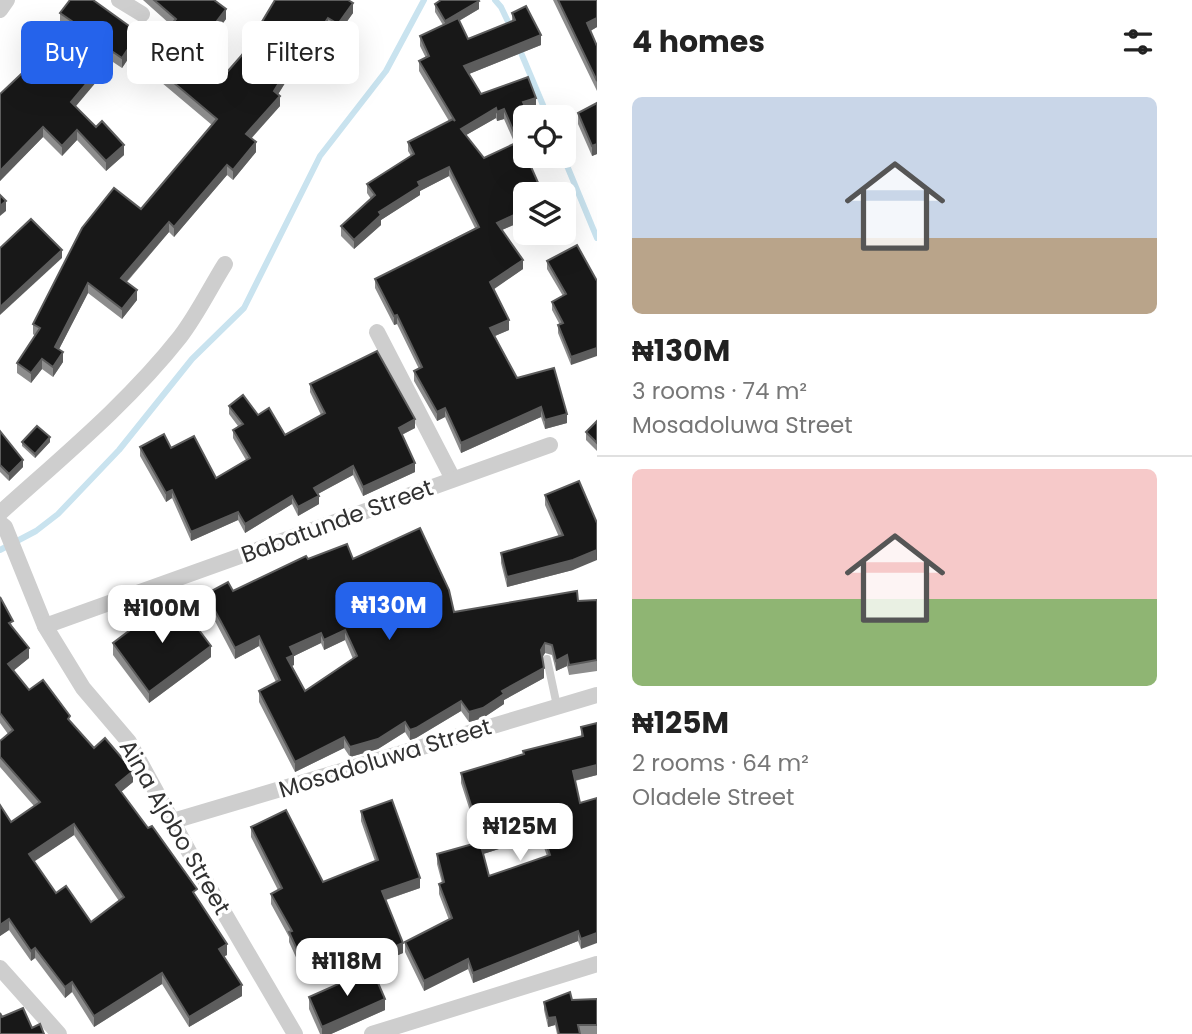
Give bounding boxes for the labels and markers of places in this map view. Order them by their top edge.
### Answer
pin: ₦130M [340,582,438,642]
pin: ₦100M [113,586,211,645]
pin: ₦125M [471,804,569,863]
pin: ₦118M [298,939,396,998]

